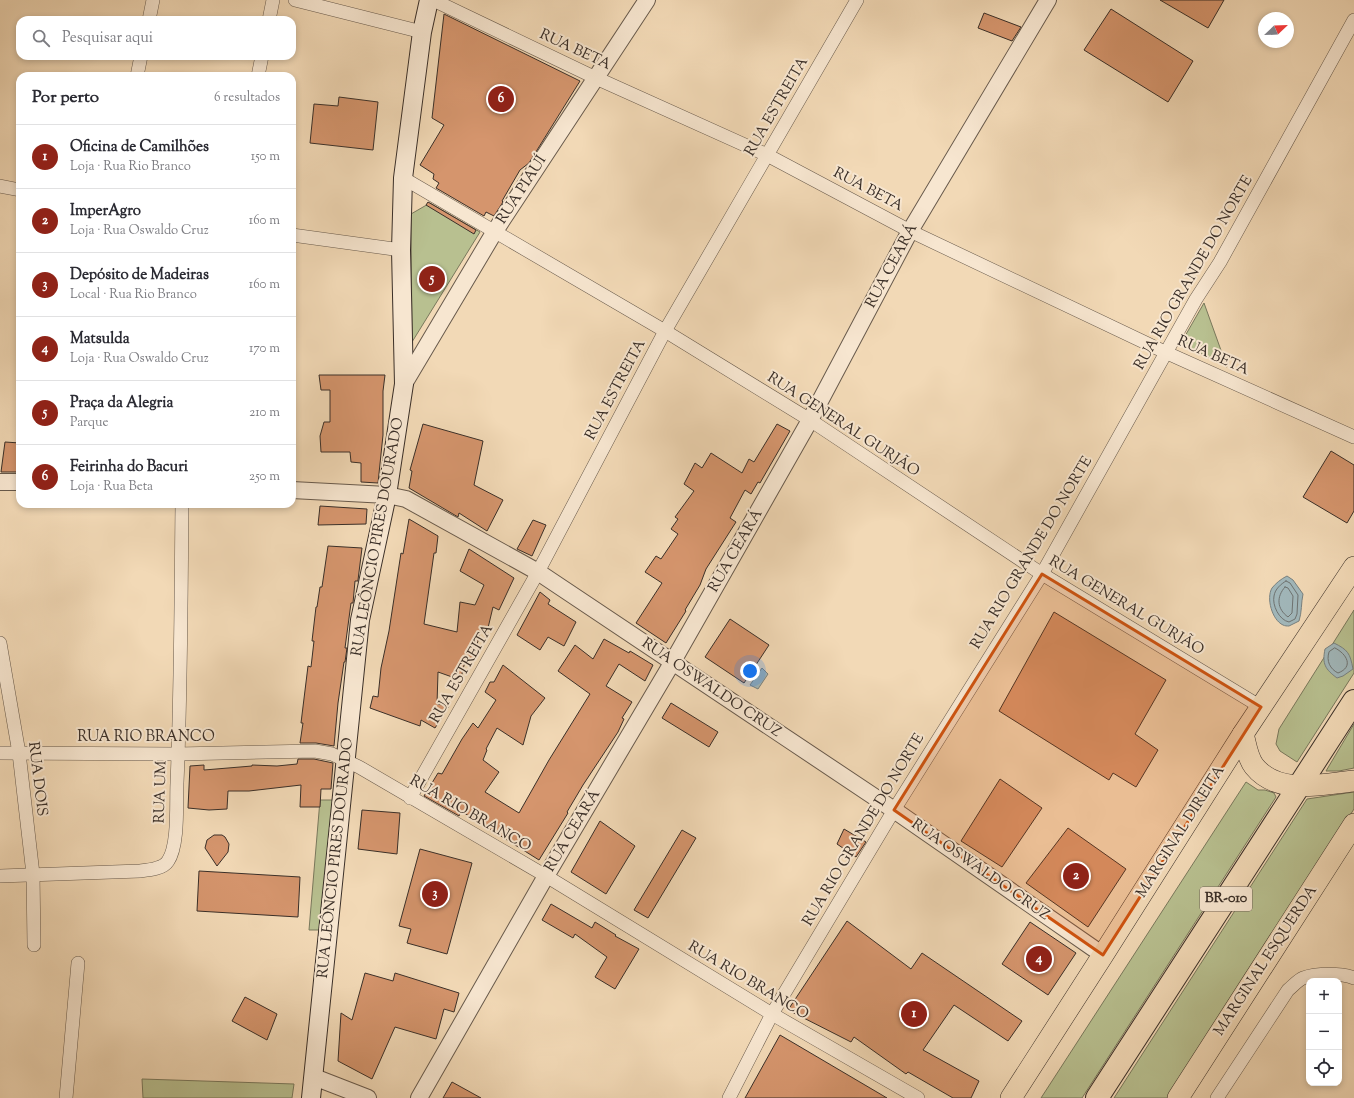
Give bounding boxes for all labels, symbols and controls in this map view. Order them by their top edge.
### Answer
north arrow [1258,12,1294,48]
search box [16,16,296,60]
street label: RUA BETA [536,24,614,76]
icon: search [30,27,52,49]
text: Pesquisar aqui [62,28,153,49]
street label: RUA ESTREITA [740,54,814,160]
pin: 6 [488,84,514,114]
text: Por perto [32,86,99,110]
text: 6 resultados [214,89,280,107]
text: Oficina de Camilhões [70,137,209,158]
text: 1 [43,148,47,166]
text: 150 m [251,148,280,166]
street label: RUA PIAUÍ [491,151,552,229]
text: Loja · Rua Rio Branco [70,158,191,176]
street label: RUA BETA [829,163,907,217]
street label: RUA RIO GRANDE DO NORTE [1130,172,1258,374]
text: ImperAgro [70,201,141,222]
text: 2 [42,212,48,230]
text: 160 m [249,212,280,230]
street label: RUA CEARÁ [860,220,923,312]
text: Loja · Rua Oswaldo Cruz [70,222,209,240]
pin: 5 [419,264,445,294]
text: Depósito de Madeiras [70,265,209,286]
text: 3 [42,276,48,294]
text: 160 m [249,276,280,294]
text: Local · Rua Rio Branco [70,286,197,304]
text: Matsulda [70,329,130,350]
street label: RUA BETA [1174,331,1252,381]
street label: RUA ESTREITA [581,336,651,444]
text: 4 [42,340,48,358]
text: 170 m [249,340,280,358]
text: Loja · Rua Oswaldo Cruz [70,350,209,368]
street label: RUA GENERAL GURJÃO [763,367,924,482]
text: Praça da Alegria [70,393,173,414]
text: 5 [43,404,47,422]
text: 210 m [249,404,280,422]
text: Parque [70,414,109,432]
street label: RUA LEÔNCIO PIRES DOURADO [346,416,409,658]
street label: RUA RIO GRANDE DO NORTE [966,453,1098,653]
text: Feirinha do Bacuri [70,457,188,478]
text: 6 [42,468,48,486]
text: 250 m [249,468,280,486]
text: Loja · Rua Beta [70,478,153,496]
street label: RUA CEARÁ [703,505,768,596]
street label: RUA GENERAL GURJÃO [1044,550,1208,661]
street label: RUA ESTREITA [425,621,499,727]
street label: RUA OSWALDO CRUZ [637,633,785,743]
your location [740,661,760,681]
street label: RUA RIO BRANCO [77,727,215,748]
street label: RUA RIO GRANDE DO NORTE [798,730,930,930]
street label: RUA LEÔNCIO PIRES DOURADO [312,736,359,980]
street label: RUA DOIS [22,740,52,818]
street label: RUA UM [149,760,173,824]
street label: MARGINAL DIREITA [1132,762,1230,902]
street label: RUA RIO BRANCO [405,771,535,858]
street label: RUA CEARÁ [539,785,606,876]
street label: RUA OSWALDO CRUZ [907,814,1054,926]
pin: 2 [1063,861,1089,891]
pin: 3 [422,879,448,909]
street label: MARGINAL ESQUERDA [1209,882,1323,1040]
road number: BR-010 [1200,887,1252,911]
street label: RUA RIO BRANCO [684,937,813,1026]
pin: 4 [1026,944,1052,974]
map controls [1306,978,1342,1086]
button: + [1306,978,1342,1014]
pin: 1 [901,999,927,1029]
button: − [1306,1014,1342,1050]
button: locate [1306,1050,1342,1086]

